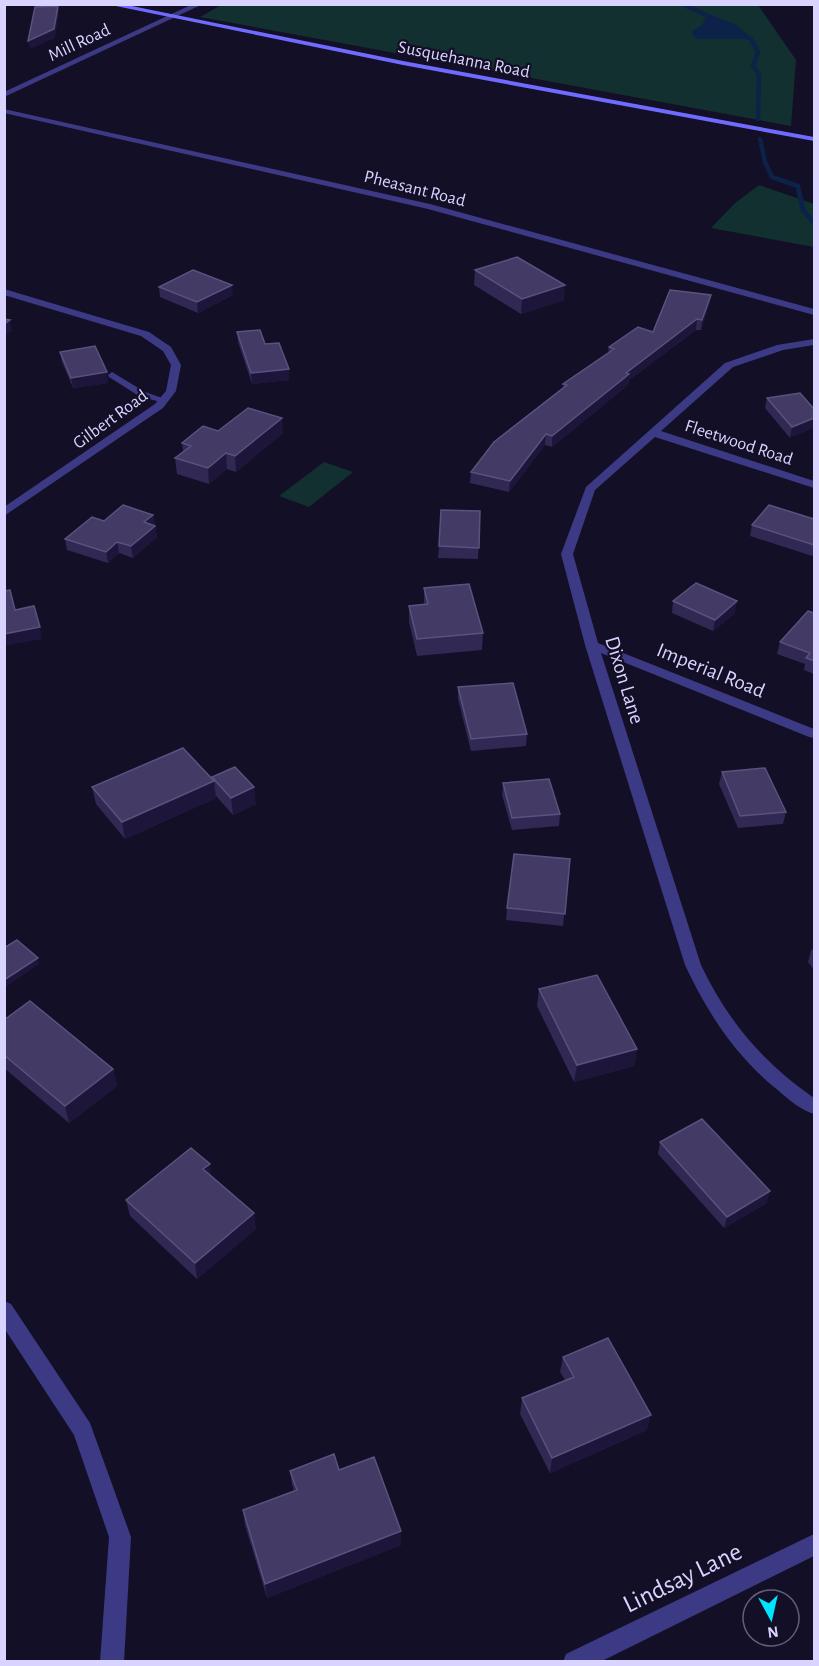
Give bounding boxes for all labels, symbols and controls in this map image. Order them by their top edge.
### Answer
street label: Mill Road [46,21,113,65]
street label: Susquehanna Road [396,38,531,82]
street label: Pheasant Road [362,168,467,210]
street label: Gilbert Road [70,387,151,453]
street label: Fleetwood Road [683,417,795,469]
street label: Dixon Lane [601,634,648,727]
street label: Imperial Road [654,639,768,702]
street label: Lindsay Lane [619,1538,746,1618]
north arrow [741,1588,801,1648]
text: N [766,1623,780,1641]

